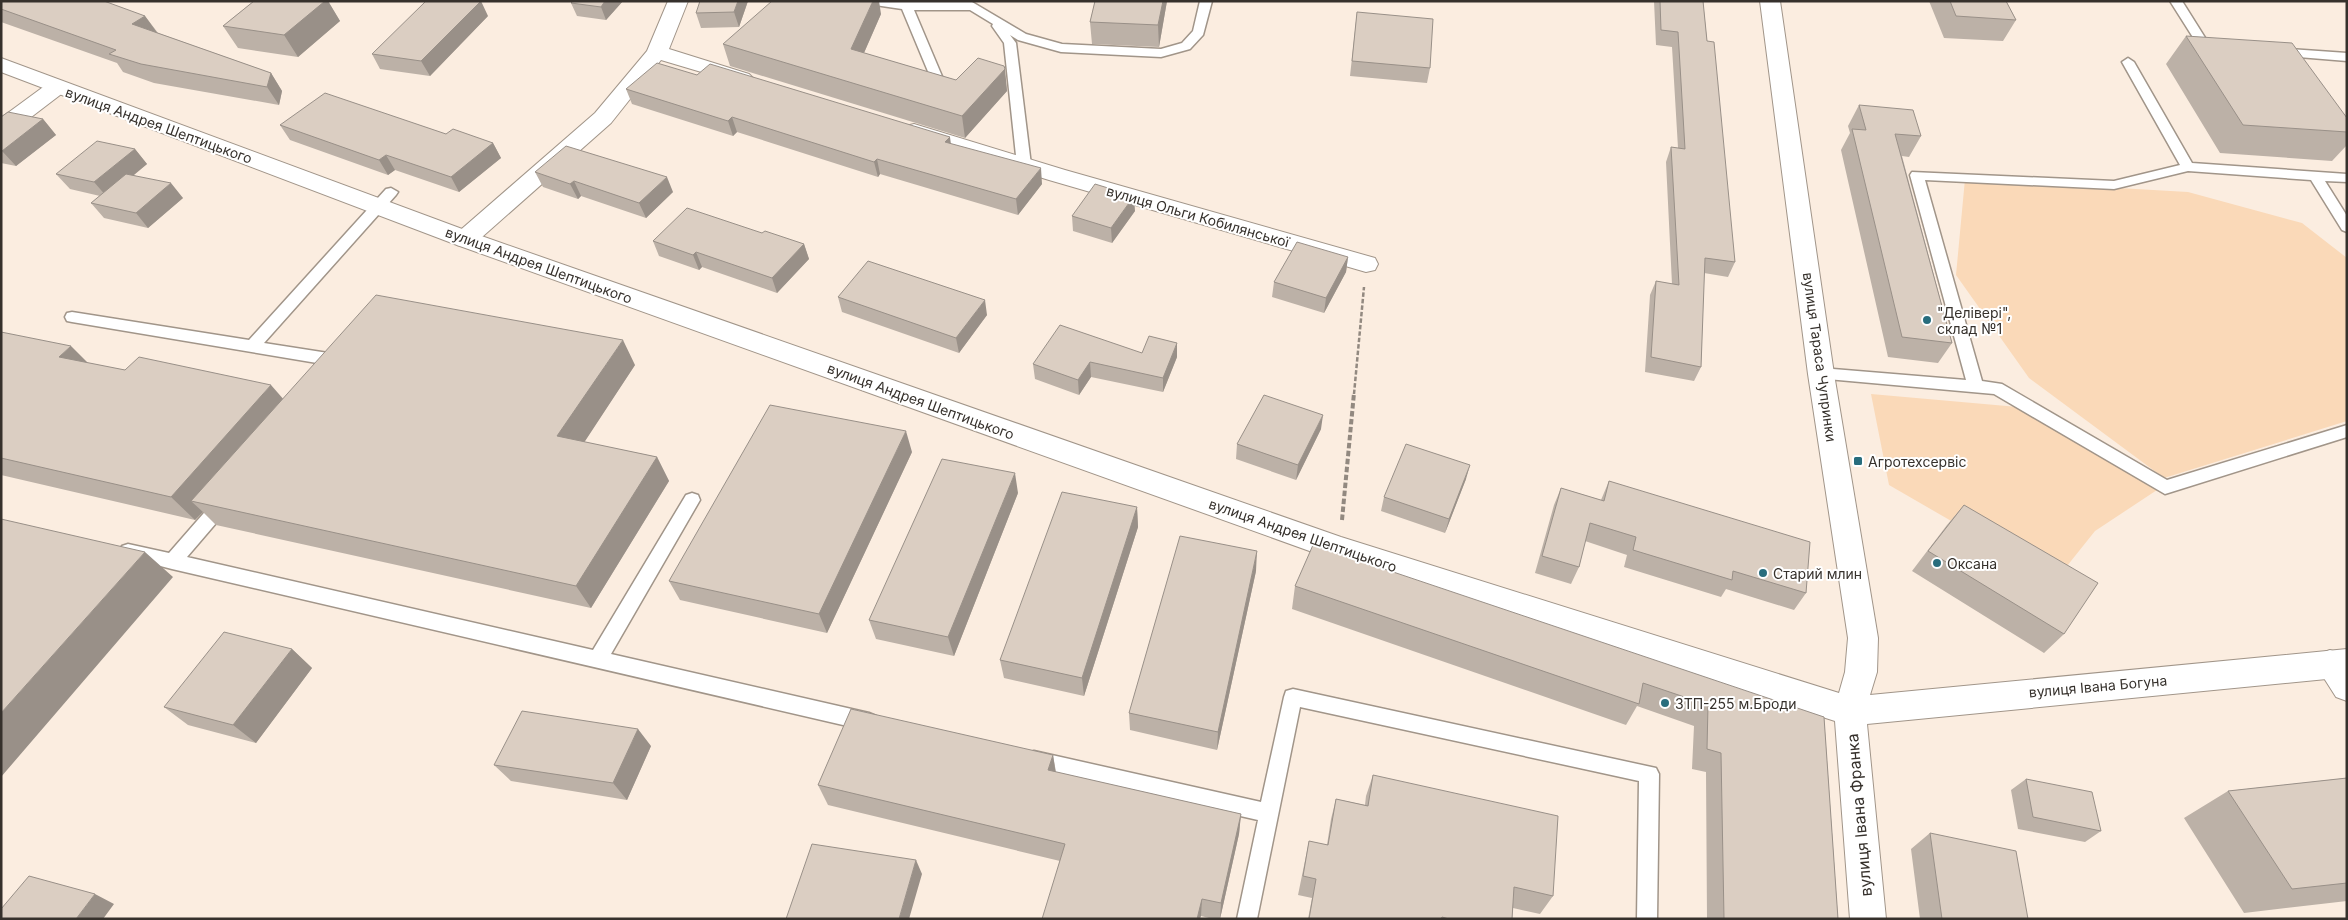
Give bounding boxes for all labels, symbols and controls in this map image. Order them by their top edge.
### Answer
street label: вулиця Андрея Шептицького [63,83,255,167]
street label: вулиця Ольги Кобилянської [1105,182,1292,250]
street label: вулиця Андрея Шептицького [443,223,635,307]
street label: вулиця Тараса Чупринки [1800,271,1840,443]
place label: "Делівері", склад №1 [1937,304,2011,337]
marker: "Делівері", склад №1 [1921,314,1933,326]
street label: вулиця Андрея Шептицького [825,359,1017,443]
place label: Агротехсервіс [1868,453,1966,470]
marker: Агротехсервіс [1852,455,1864,467]
street label: вулиця Андрея Шептицького [1207,495,1399,575]
place label: Оксана [1947,555,1997,572]
marker: Оксана [1931,557,1943,569]
place label: Старий млин [1773,565,1862,582]
marker: Старий млин [1757,567,1769,579]
street label: вулиця Івана Богуна [2028,671,2168,701]
place label: ЗТП-255 м.Броди [1675,695,1796,712]
marker: ЗТП-255 м.Броди [1659,697,1671,709]
street label: вулиця Івана Франка [1842,733,1876,897]

